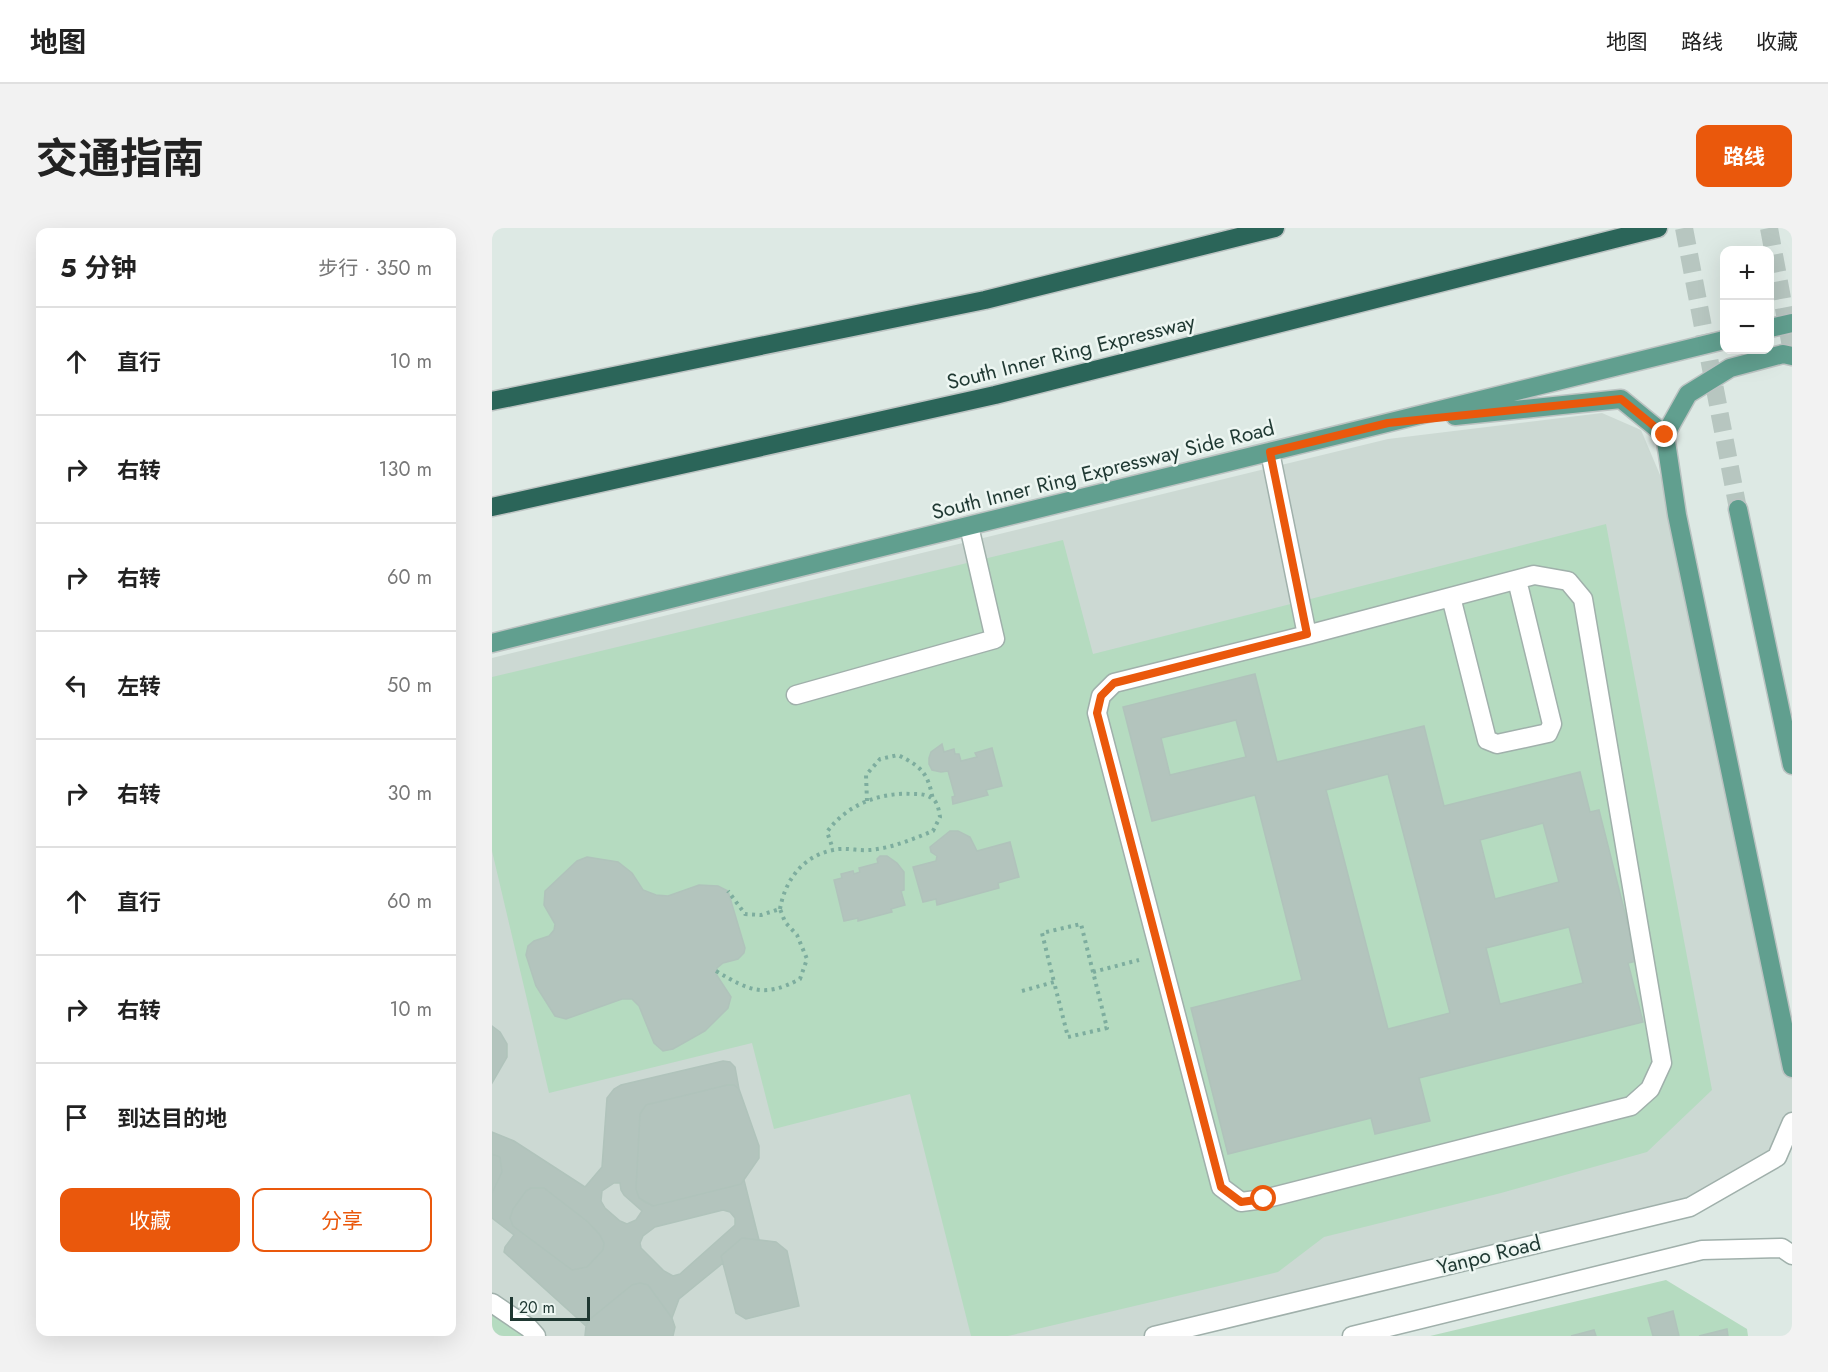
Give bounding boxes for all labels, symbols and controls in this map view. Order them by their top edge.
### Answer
text: 地图 [30,22,86,63]
text: 地图 [1606,27,1648,57]
text: 路线 [1681,27,1723,57]
text: 收藏 [1756,27,1798,57]
button: 路线 [1696,125,1792,187]
text: 交通指南 [36,128,204,189]
map controls [1720,246,1774,354]
button: + [1720,246,1774,300]
text: 5 分钟 [60,249,137,287]
text: 步行 · 350 m [318,254,432,283]
button: − [1720,300,1774,354]
street label: South Inner Ring Expressway [944,306,1199,397]
icon: ahead [60,345,93,378]
text: 直行 [117,346,161,378]
text: 10 m [389,347,432,376]
street label: South Inner Ring Expressway Side Road [928,413,1278,527]
route end [1651,421,1677,447]
icon: right [60,453,93,486]
text: 右转 [117,454,161,486]
text: 130 m [378,455,432,484]
icon: right [60,561,93,594]
text: 右转 [117,562,161,594]
text: 60 m [387,563,432,592]
icon: left [60,669,93,702]
text: 左转 [117,670,161,702]
text: 50 m [387,671,432,700]
icon: right [60,777,93,810]
text: 右转 [117,778,161,810]
text: 30 m [387,779,432,808]
icon: ahead [60,885,93,918]
text: 直行 [117,886,161,918]
text: 60 m [387,887,432,916]
icon: right [60,993,93,1026]
text: 右转 [117,994,161,1026]
text: 10 m [389,995,432,1024]
icon: arrive [60,1101,93,1134]
text: 到达目的地 [117,1102,227,1134]
route start [1250,1185,1276,1211]
button: 收藏 [60,1188,240,1252]
button: 分享 [252,1188,432,1252]
street label: Yanpo Road [1434,1228,1544,1282]
scale bar [510,1294,590,1322]
text: 20 m [519,1296,555,1319]

